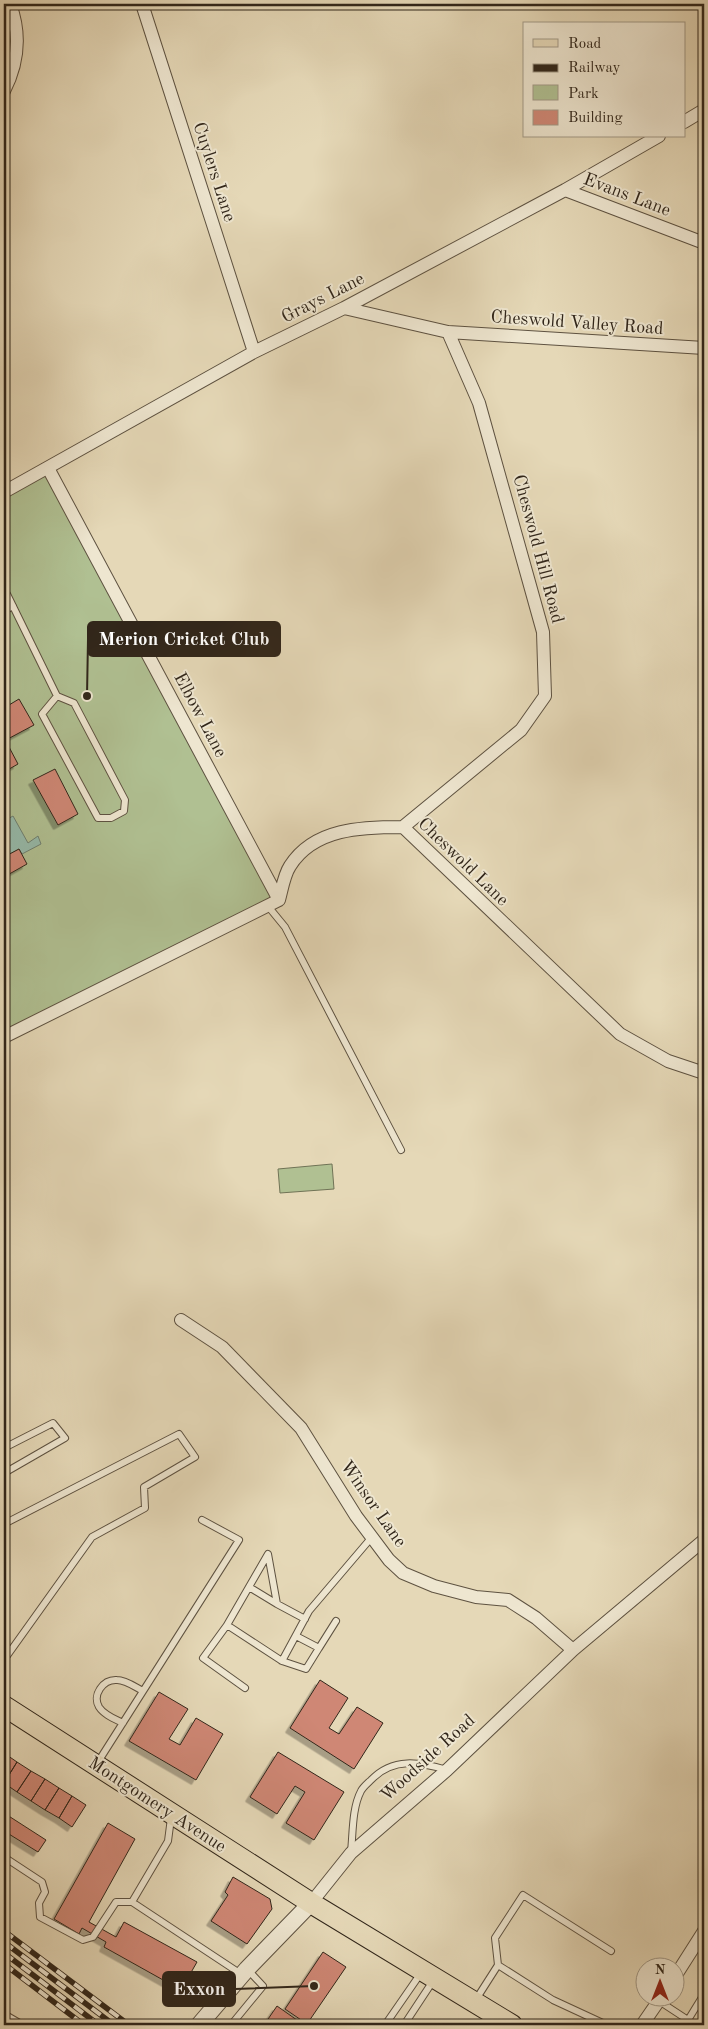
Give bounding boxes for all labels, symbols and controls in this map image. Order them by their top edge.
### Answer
legend [523,22,686,138]
text: Road [568,37,602,52]
text: Railway [568,61,621,76]
text: Park [568,87,599,102]
text: Building [568,111,623,126]
street label: Cuylers Lane [189,120,239,224]
street label: Evans Lane [581,170,673,220]
street label: Grays Lane [279,269,367,327]
street label: Cheswold Valley Road [490,308,664,338]
street label: Cheswold Hill Road [509,473,567,625]
callout: Merion Cricket Club [88,622,280,656]
text: Merion Cricket Club [98,631,270,650]
street label: Elbow Lane [170,670,230,760]
street label: Cheswold Lane [414,814,512,910]
street label: Winsor Lane [337,1457,409,1551]
street label: Woodside Road [377,1711,479,1805]
street label: Montgomery Avenue [85,1754,229,1856]
north arrow [636,1956,686,2006]
text: N [655,1963,666,1977]
callout: Exxon [163,1972,235,2006]
text: Exxon [173,1981,225,2000]

